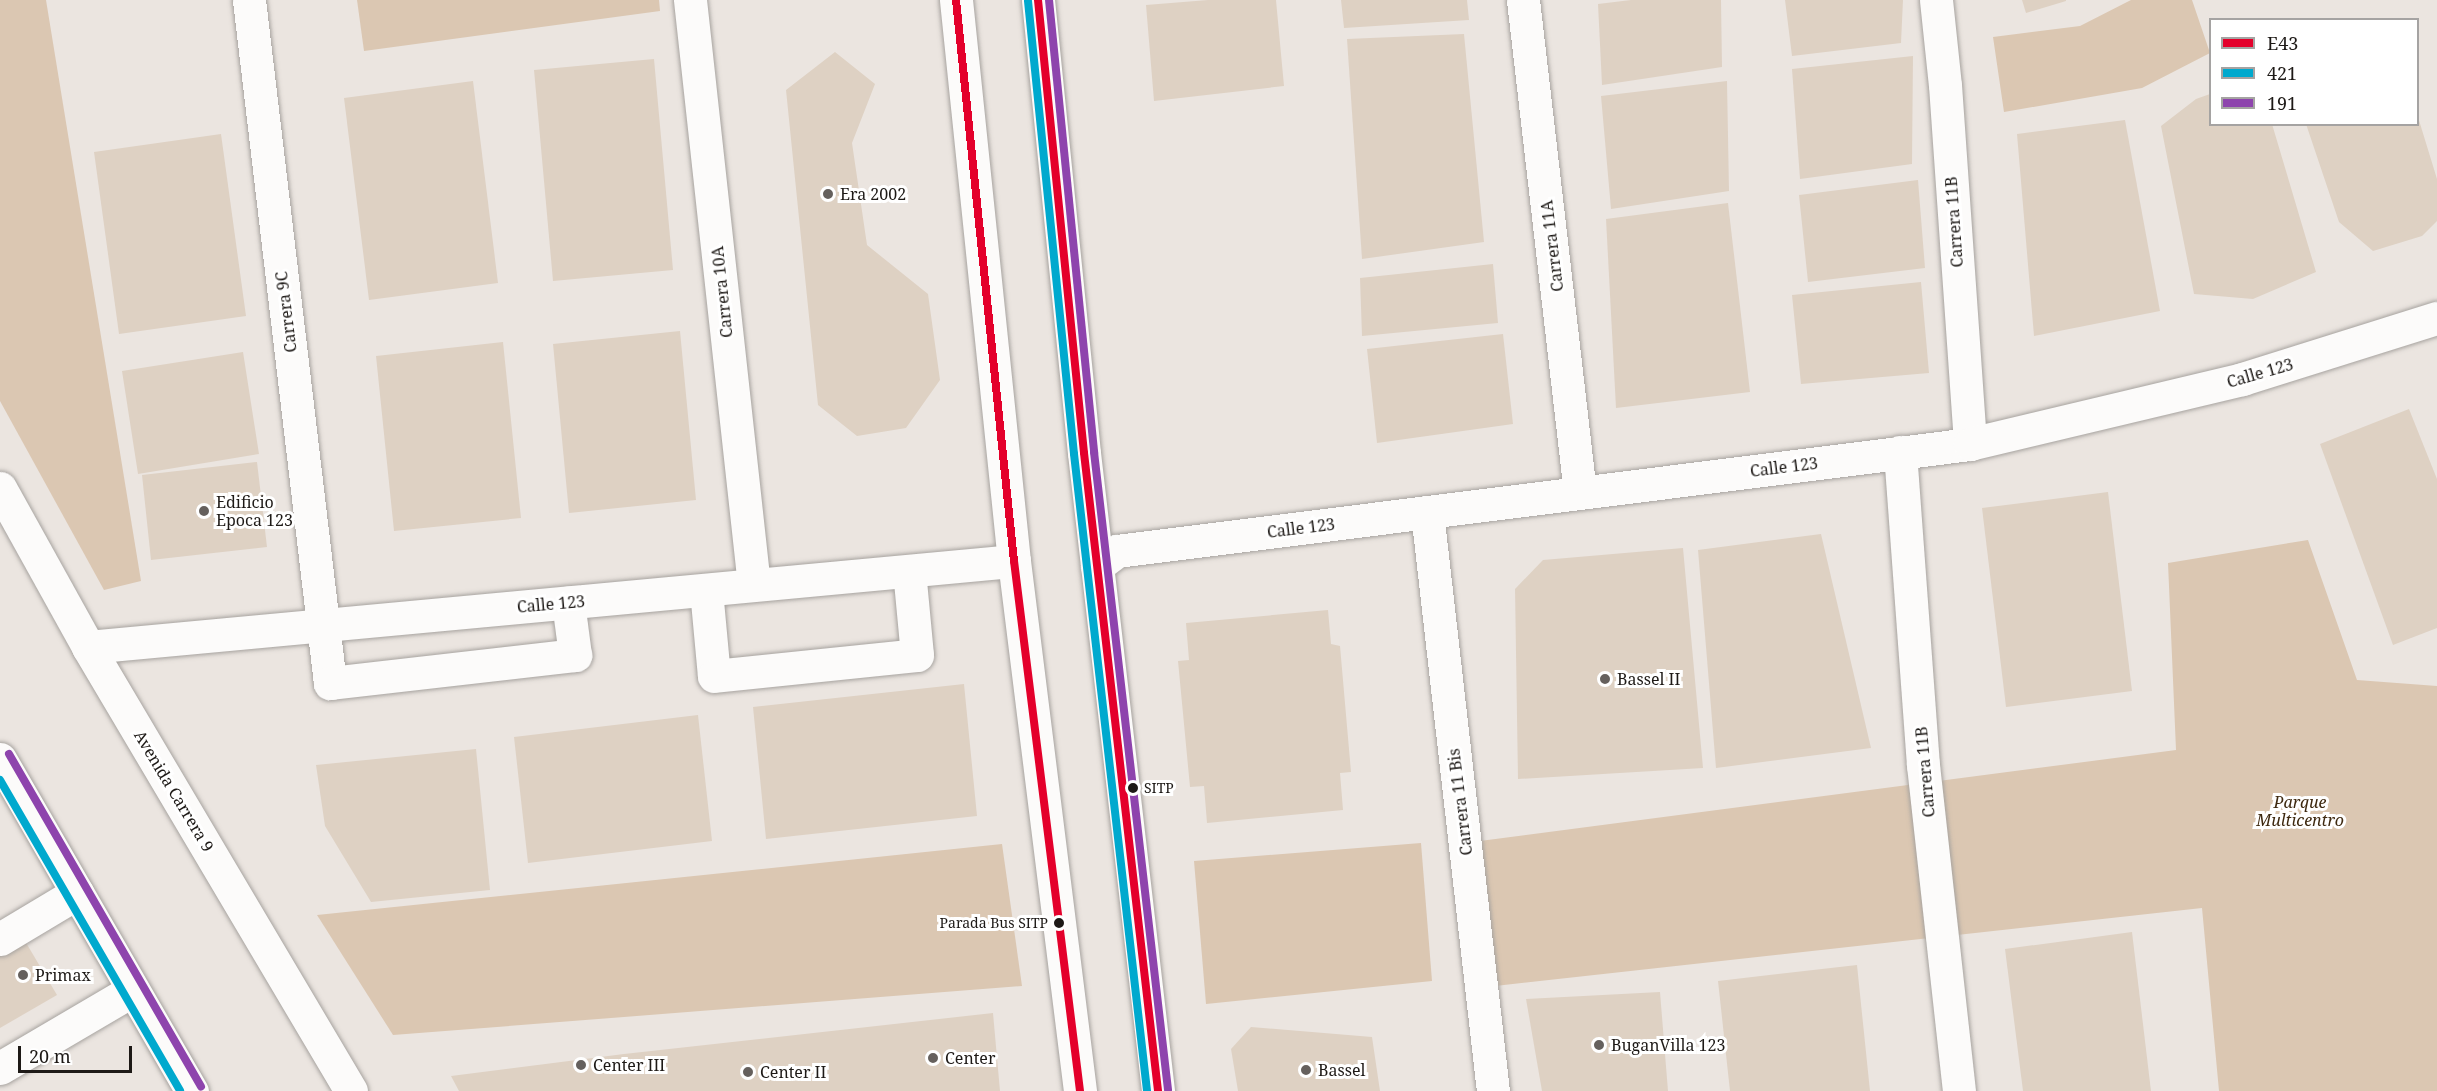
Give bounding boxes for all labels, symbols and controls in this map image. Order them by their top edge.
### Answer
legend [2209,18,2419,126]
text: E43 [2267,31,2298,55]
text: 421 [2267,61,2297,85]
text: 191 [2267,91,2297,115]
street label: Carrera 11B [1941,176,1967,268]
place label: Era 2002 [840,184,906,204]
marker: Era 2002 [821,187,835,201]
street label: Carrera 11A [1537,199,1567,293]
street label: Carrera 10A [708,245,736,339]
street label: Carrera 9C [271,270,301,354]
street label: Calle 123 [2225,354,2295,392]
street label: Calle 123 [1749,453,1819,481]
place label: Edificio Epoca 123 [216,492,293,530]
marker: Edificio Epoca 123 [197,504,211,518]
street label: Calle 123 [1266,514,1336,542]
street label: Calle 123 [516,591,586,617]
place label: Bassel II [1617,669,1680,689]
marker: Bassel II [1598,672,1612,686]
street label: Carrera 11B [1911,726,1939,818]
street label: Avenida Carrera 9 [130,727,218,855]
street label: Carrera 11 Bis [1444,747,1476,857]
place label: SITP [1144,780,1174,796]
marker: SITP [1127,782,1139,794]
park label: Parque Multicentro [2256,792,2344,830]
place label: Parada Bus SITP [940,915,1048,931]
marker: Parada Bus SITP [1053,917,1065,929]
place label: Primax [35,965,91,985]
marker: Primax [16,968,30,982]
scale bar [21,1034,135,1072]
place label: BuganVilla 123 [1611,1035,1725,1055]
marker: BuganVilla 123 [1592,1038,1606,1052]
text: 20 m [29,1044,71,1068]
place label: Center [945,1048,995,1068]
marker: Center [926,1051,940,1065]
place label: Center III [593,1055,665,1075]
marker: Center III [574,1058,588,1072]
place label: Bassel [1318,1060,1365,1080]
place label: Center II [760,1062,826,1082]
marker: Bassel [1299,1063,1313,1077]
marker: Center II [741,1065,755,1079]

